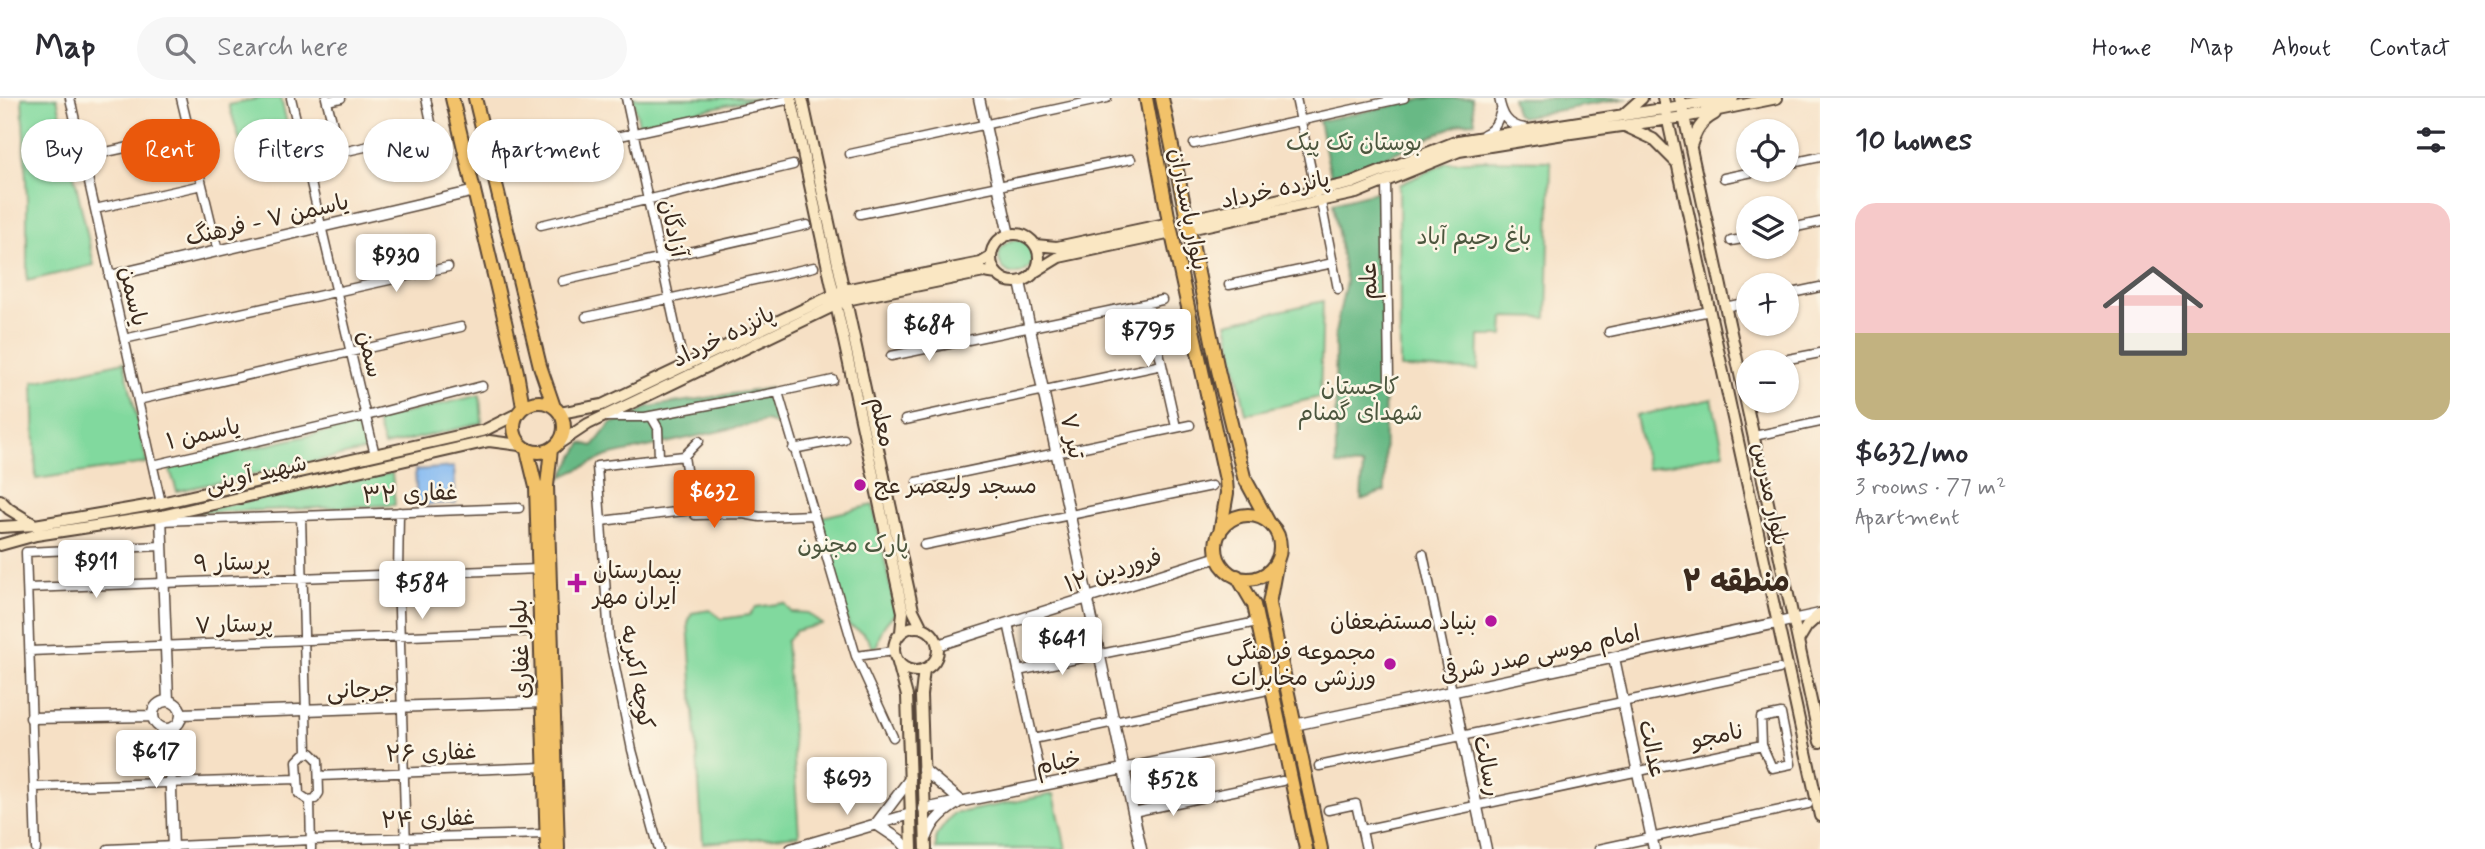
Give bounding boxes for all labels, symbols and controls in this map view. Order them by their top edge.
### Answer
search box [137,17,627,80]
text: Map [35,26,95,70]
icon: search [161,29,199,67]
text: Search here [217,31,348,65]
text: Home [2092,33,2152,64]
text: Map [2190,33,2234,64]
text: About [2272,33,2331,64]
text: Contact [2369,33,2450,64]
chip: Buy [21,119,107,182]
chip: Rent [121,119,220,182]
chip: Filters [234,119,349,182]
chip: New [363,119,453,182]
chip: Apartment [467,119,624,182]
map controls [1736,119,1799,413]
button: locate [1736,119,1799,182]
text: 10 homes [1855,121,1972,160]
icon: filters [2412,121,2450,159]
park label: بوستان تک پیک [1286,129,1422,159]
street label: بلوار پاسداران [1161,146,1214,273]
street label: پانزده خرداد [1218,165,1333,217]
street label: یاسمن ۷ - فرهنگ [183,188,352,254]
button: layers [1736,196,1799,259]
street label: آزادگان [651,197,693,262]
park label: باغ رحیم آباد [1416,223,1532,254]
pin: $930 [355,234,437,294]
text: $930 [372,242,420,272]
icon: home [2090,248,2216,374]
street label: علم [1355,262,1386,300]
street label: یاسمن [111,264,153,329]
button: + [1736,273,1799,336]
street label: پانزده خرداد [667,300,780,376]
pin: $684 [888,303,970,363]
pin: $795 [1107,310,1189,369]
text: $684 [903,311,955,341]
text: $795 [1121,317,1175,347]
street label: سمن [349,328,389,381]
button: − [1736,350,1799,413]
park label: کاجستان شهدای گمنام [1297,373,1423,430]
street label: معلم [860,395,901,450]
street label: ۷ تیر [1052,411,1091,462]
street label: یاسمن ۱ [164,412,243,458]
text: $632/mo [1855,434,1968,473]
street label: بلوار مدرس [1743,440,1795,549]
street label: شهید آوینی [203,449,310,501]
pin: $632 [673,470,755,530]
place label: مسجد ولیعصر عج [874,472,1037,502]
text: 3 rooms · 77 m² [1855,473,2006,503]
marker: مسجد ولیعصر عج [852,477,868,493]
street label: غفاری ۳۲ [362,478,458,512]
text: $632 [690,478,738,508]
text: Apartment [1855,503,1960,533]
park label: پارک مجنون [797,531,909,561]
pin: $911 [55,540,137,600]
street label: ۱۲ فروردین [1061,543,1166,601]
text: $911 [74,548,118,578]
street label: پرستار ۹ [193,548,271,580]
place label: بیمارستان ایران مهر [591,557,682,613]
pin: $584 [381,561,463,621]
district label: منطقه ۲ [1682,563,1790,602]
text: $584 [395,569,449,599]
marker: بیمارستان ایران مهر [567,573,587,593]
street label: بلوار غفاری [505,598,539,699]
place label: بنیاد مستضعفان [1330,608,1477,638]
street label: پرستار ۷ [194,610,274,642]
marker: بنیاد مستضعفان [1483,613,1499,629]
pin: $641 [1021,618,1103,677]
street label: امام موسی صدر شرقی [1437,618,1643,692]
street label: کوچه اکبریه [612,623,660,732]
text: $641 [1038,625,1086,655]
place label: مجموعه فرهنگی ورزشی مخابرات [1226,638,1376,694]
marker: مجموعه فرهنگی ورزشی مخابرات [1382,656,1398,672]
street label: جرجانی [326,675,396,707]
street label: عدالت [1630,717,1672,782]
street label: نامجو [1687,717,1746,757]
pin: $617 [115,730,197,790]
street label: رسالت [1465,733,1507,800]
street label: غفاری ۲۶ [385,737,477,771]
text: $617 [132,738,180,768]
street label: خیام [1033,745,1084,784]
pin: $693 [806,758,888,817]
pin: $528 [1132,758,1214,818]
text: $693 [823,765,871,795]
text: $528 [1147,766,1199,796]
street label: غفاری ۲۴ [381,803,475,837]

